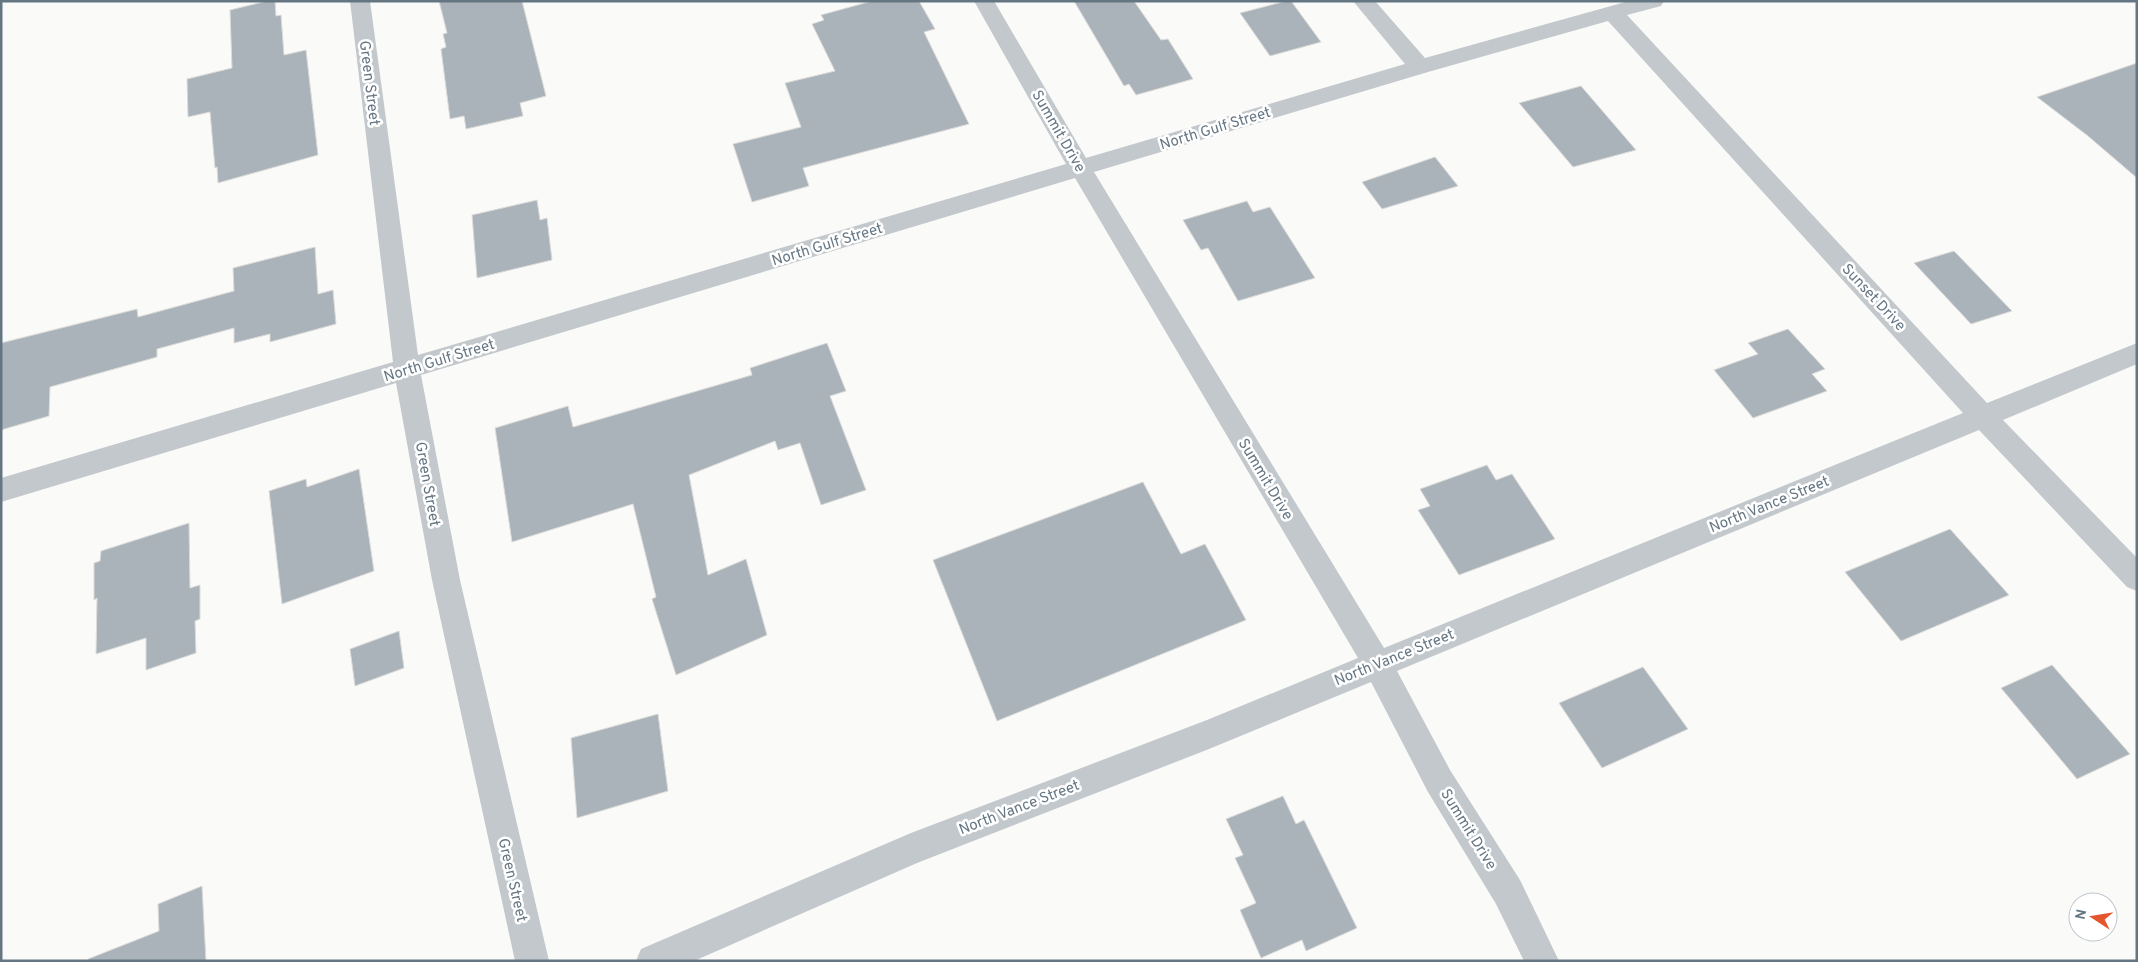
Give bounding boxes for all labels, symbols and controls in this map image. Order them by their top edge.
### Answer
street label: Green Street [354,40,383,127]
street label: Summit Drive [1027,87,1089,176]
street label: North Gulf Street [1158,104,1273,155]
street label: North Gulf Street [770,220,885,271]
street label: Sunset Drive [1837,260,1909,336]
street label: North Gulf Street [382,336,497,387]
street label: Summit Drive [1233,436,1296,524]
street label: Green Street [410,440,443,528]
street label: North Vance Street [1707,473,1832,538]
street label: North Vance Street [1332,626,1457,691]
street label: North Vance Street [957,777,1083,840]
street label: Summit Drive [1435,786,1500,874]
street label: Green Street [493,836,530,924]
north arrow [2068,892,2118,942]
text: N [2072,908,2091,921]

